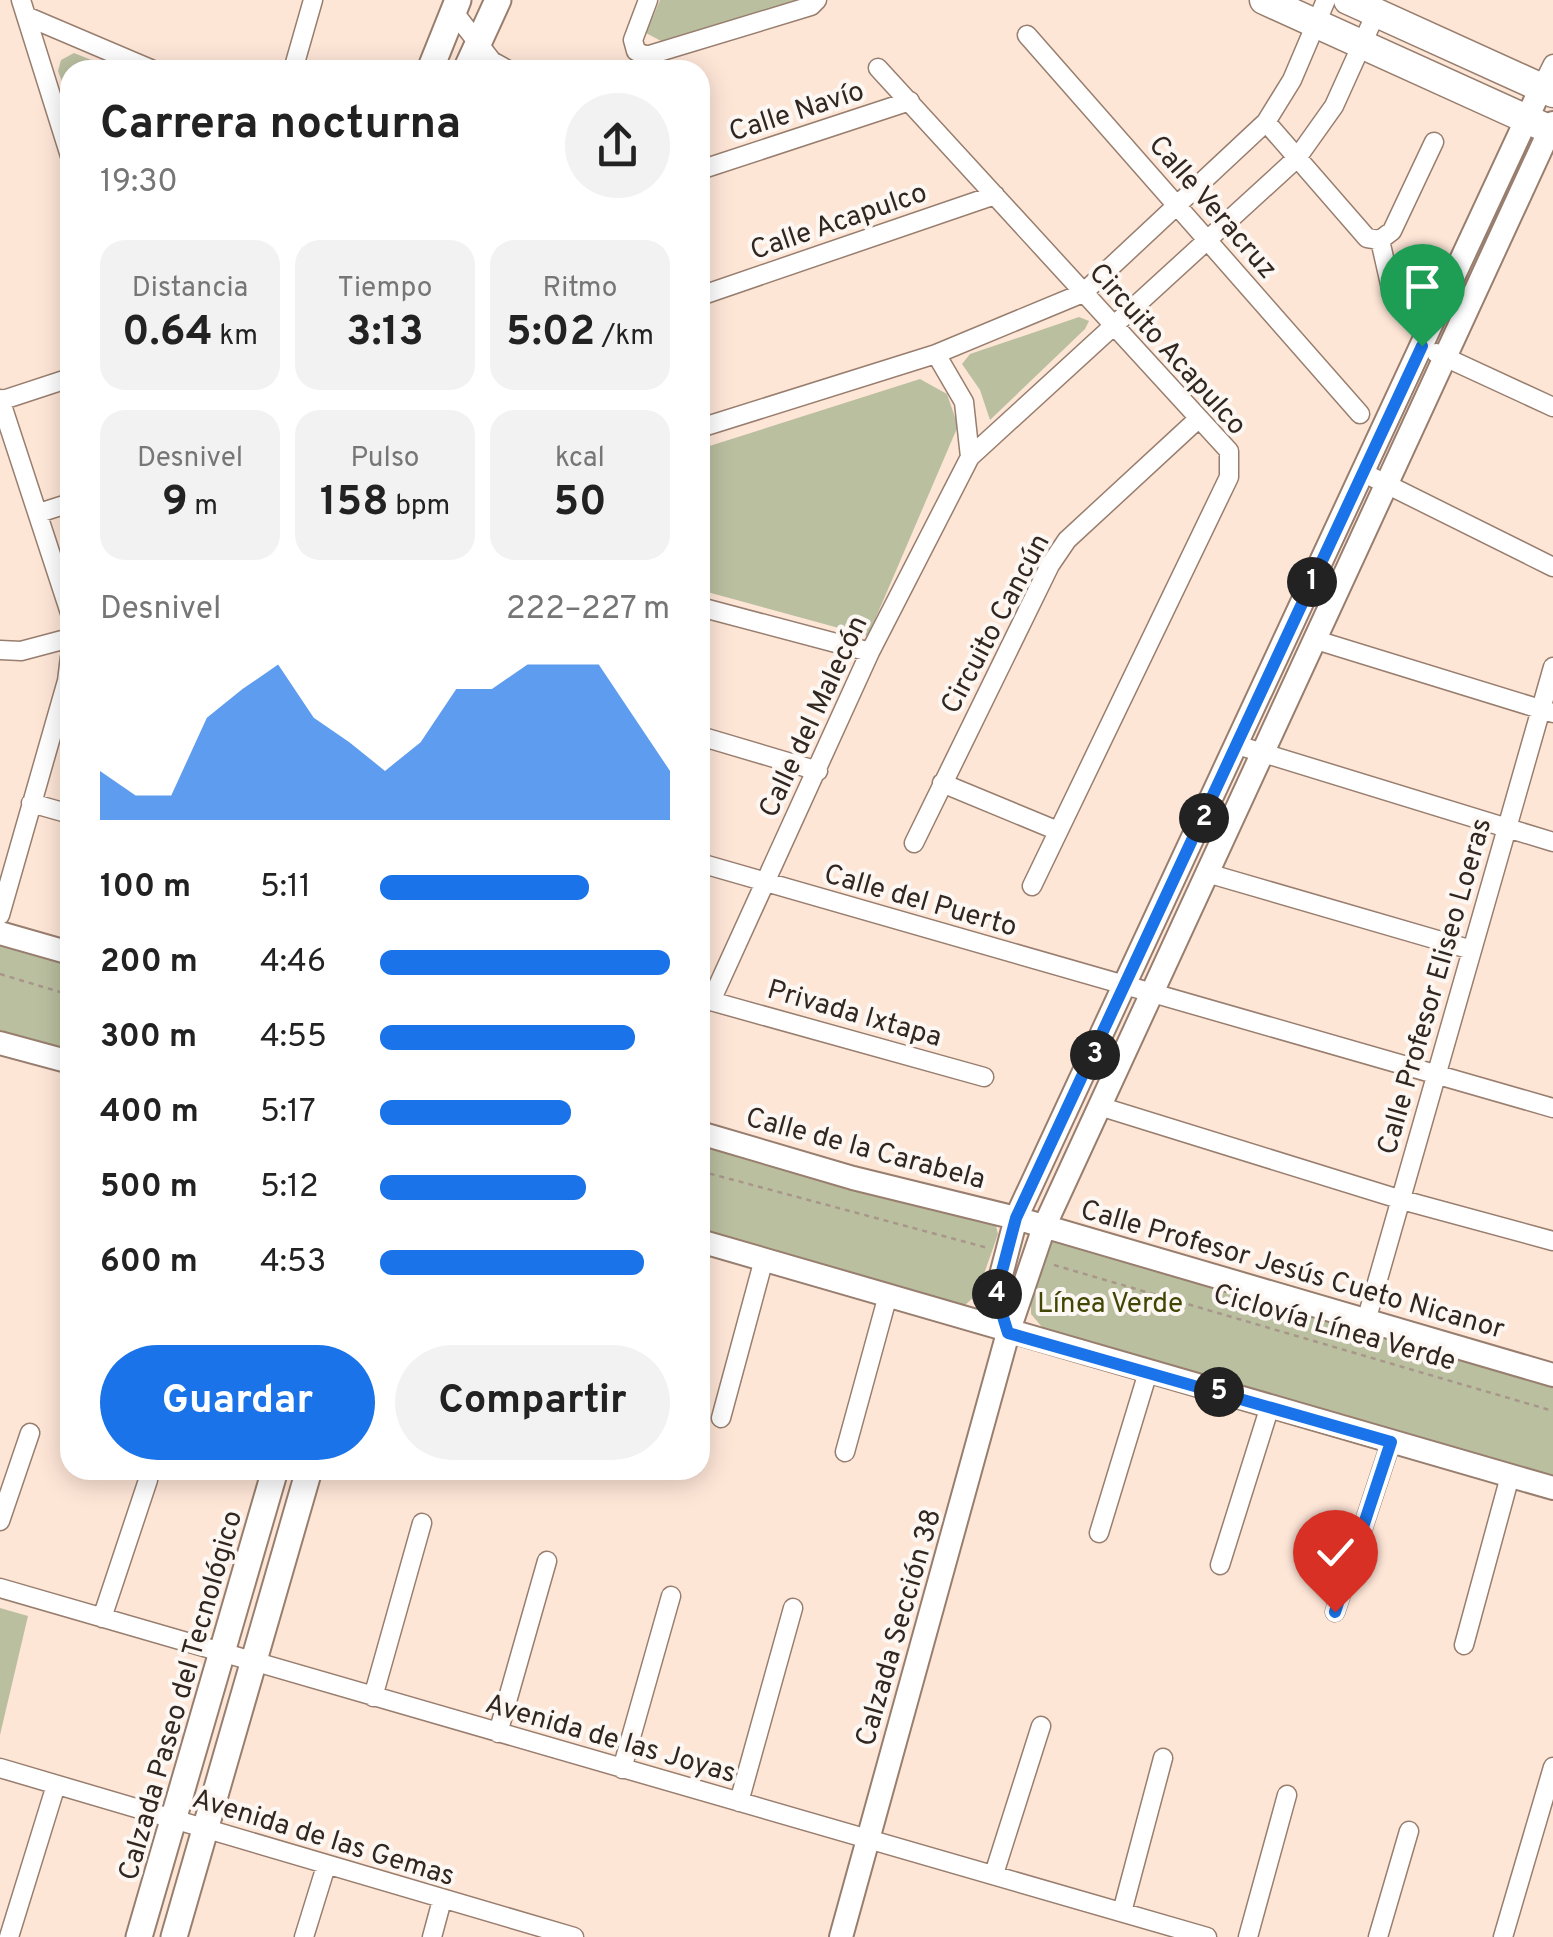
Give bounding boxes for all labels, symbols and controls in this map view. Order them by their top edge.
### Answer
street label: Calle Navío [725,74,869,152]
button: share [565,93,670,198]
text: Carrera nocturna [100,97,461,154]
street label: Calle Veracruz [1139,129,1284,287]
text: 19:30 [100,163,178,203]
street label: Calle Acapulco [746,176,932,270]
pin [1380,244,1465,347]
street label: Circuito Acapulco [1080,256,1254,444]
icon: arrive [1395,259,1450,314]
text: Distancia [132,271,248,307]
text: Tiempo [338,271,432,307]
text: Ritmo [543,271,617,307]
text: 0.64 [122,307,213,360]
text: 3:13 [346,307,424,360]
text: 5:02 [506,307,595,360]
text: km [213,319,258,355]
text: /km [595,319,654,355]
text: Desnivel [137,441,243,477]
text: Pulso [351,441,419,477]
text: kcal [555,441,605,477]
text: 9 [162,477,188,530]
text: 158 [320,477,389,530]
text: 50 [553,477,607,530]
text: m [188,489,218,525]
text: bpm [389,489,450,525]
street label: Circuito Cancún [934,528,1059,721]
pin: 1 [1287,557,1337,607]
text: 1 [1306,564,1318,600]
text: Desnivel [100,590,221,630]
text: 222–227 m [506,590,670,630]
street label: Calle del Malecón [752,611,877,824]
pin: 2 [1179,793,1229,843]
text: 2 [1195,800,1213,836]
street label: Calle Profesor Eliseo Loeras [1371,814,1501,1159]
street label: Calle del Puerto [819,857,1021,947]
text: 100 m [100,868,191,908]
text: 5:11 [260,868,311,908]
text: 200 m [100,943,198,983]
text: 4:46 [260,943,326,983]
street label: Privada Ixtapa [763,973,946,1057]
text: 300 m [100,1018,197,1058]
text: 4:55 [260,1018,327,1058]
pin: 3 [1070,1030,1120,1080]
text: 3 [1087,1037,1103,1073]
text: 400 m [100,1093,199,1133]
text: 5:17 [260,1093,316,1133]
street label: Calle de la Carabela [741,1101,989,1199]
text: 500 m [100,1168,198,1208]
text: 5:12 [260,1168,319,1208]
street label: Calle Profesor Jesús Cueto Nicanor [1076,1193,1508,1349]
text: 600 m [100,1243,198,1283]
text: 4:53 [260,1243,326,1283]
pin: 4 [972,1269,1022,1319]
text: 4 [988,1276,1006,1312]
street label: Ciclovía Línea Verde [1209,1277,1460,1381]
park label: Línea Verde [1037,1287,1183,1323]
button: Guardar [100,1345,375,1460]
button: Compartir [395,1345,670,1460]
pin: 5 [1194,1367,1244,1417]
text: 5 [1210,1374,1228,1410]
street label: Calzada Sección 38 [849,1505,951,1751]
street label: Calzada Paseo del Tecnológico [112,1507,252,1885]
pin [1293,1510,1378,1613]
icon: check [1308,1525,1363,1580]
street label: Avenida de las Joyas [481,1687,740,1793]
street label: Avenida de las Gemas [188,1782,459,1896]

